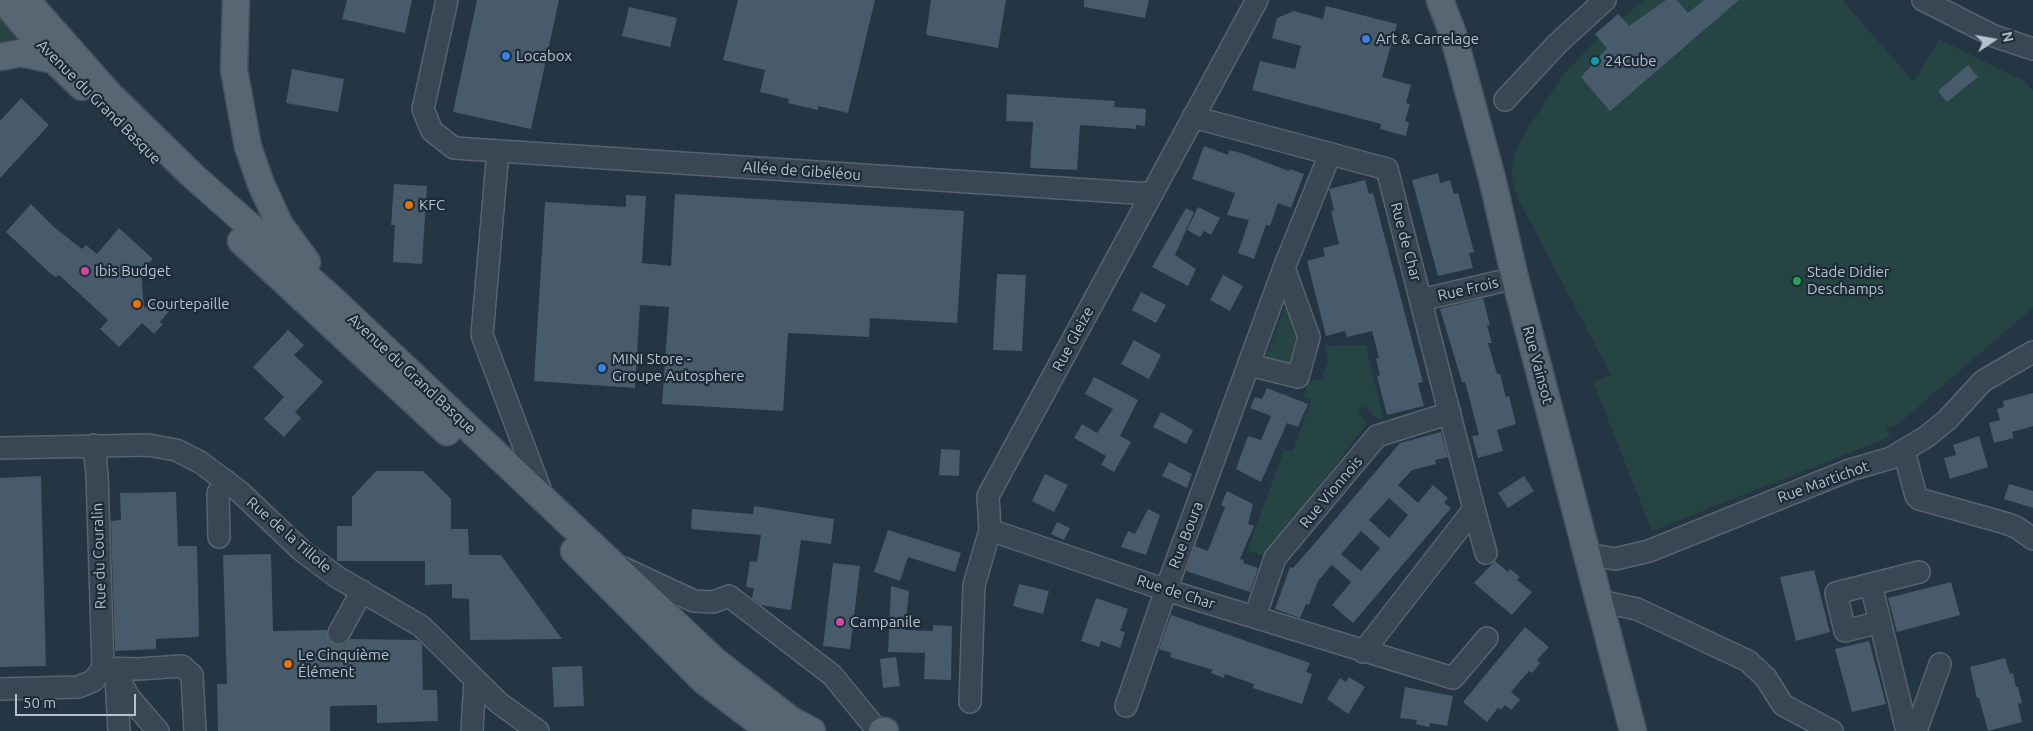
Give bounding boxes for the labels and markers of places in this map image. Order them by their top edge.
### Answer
place label: Art & Carrelage [1376,30,1479,48]
marker: Art & Carrelage [1360,33,1372,45]
place label: Locabox [516,47,572,65]
marker: Locabox [500,50,512,62]
place label: 24Cube [1605,52,1657,70]
marker: 24Cube [1589,55,1601,67]
place label: KFC [419,196,445,214]
marker: KFC [403,199,415,211]
place label: Ibis Budget [95,262,171,280]
place label: Stade Didier Deschamps [1807,263,1890,298]
marker: Ibis Budget [79,265,91,277]
marker: Stade Didier Deschamps [1791,275,1803,287]
place label: Courtepaille [147,295,230,313]
marker: Courtepaille [131,298,143,310]
place label: MINI Store - Groupe Autosphere [612,350,744,385]
marker: MINI Store - Groupe Autosphere [596,362,608,374]
place label: Campanile [850,613,921,631]
marker: Campanile [834,616,846,628]
place label: Le Cinquième Élément [298,646,389,681]
marker: Le Cinquième Élément [282,658,294,670]

